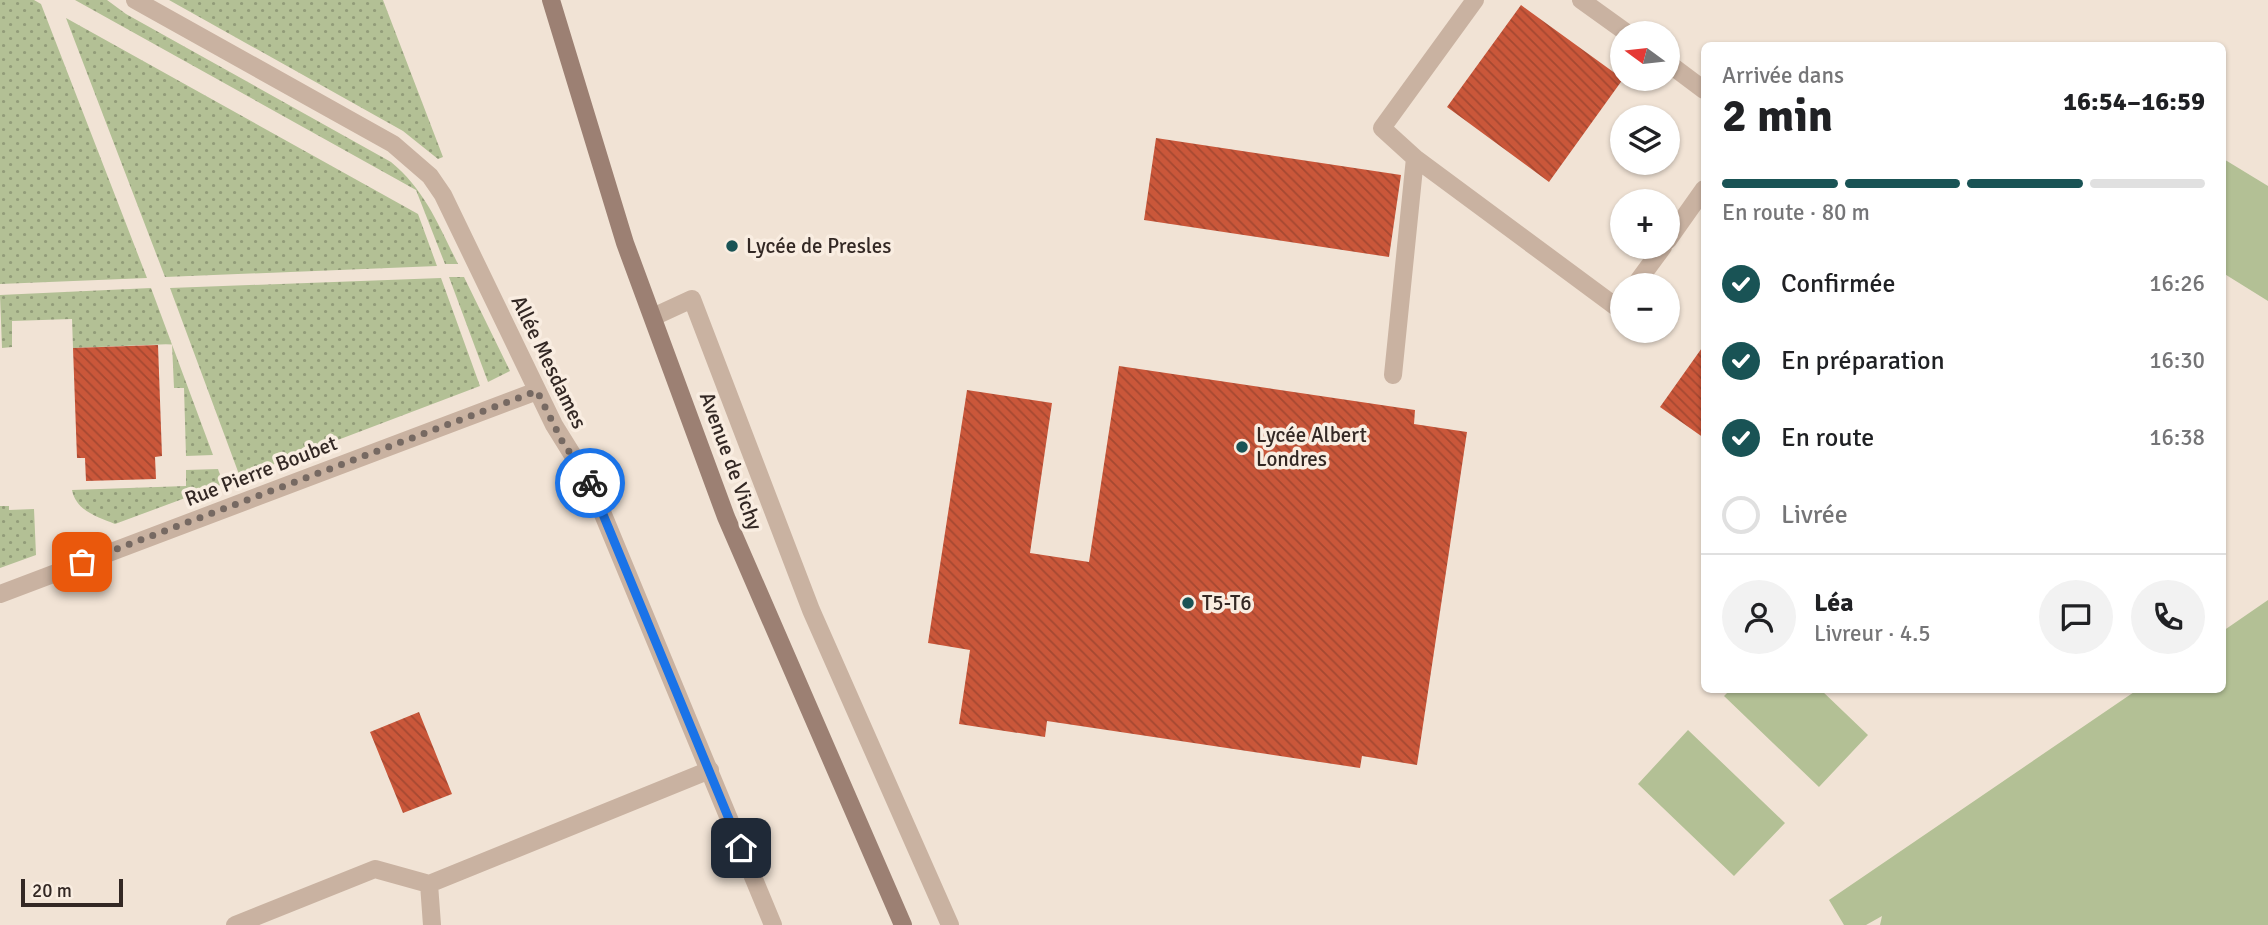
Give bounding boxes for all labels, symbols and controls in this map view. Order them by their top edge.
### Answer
north arrow [1610,21,1680,91]
map controls [1610,21,1680,343]
text: Arrivée dans [1722,61,1844,90]
text: 16:54–16:59 [2063,86,2205,118]
text: 2 min [1722,88,1833,144]
button: layers [1610,105,1680,175]
button: + [1610,189,1680,259]
text: En route · 80 m [1722,198,1870,227]
place label: Lycée de Presles [746,233,891,259]
marker: Lycée de Presles [724,238,740,254]
icon: check [1722,265,1760,303]
text: Confirmée [1781,268,1896,300]
text: 16:26 [2149,269,2205,298]
button: − [1610,273,1680,343]
street label: Allée Mesdames [506,291,592,433]
icon: check [1722,342,1760,380]
text: En préparation [1781,345,1945,377]
text: 16:30 [2149,346,2205,375]
street label: Avenue de Vichy [694,388,768,534]
icon: check [1722,419,1760,457]
place label: Lycée Albert Londres [1256,422,1367,472]
text: En route [1781,422,1874,454]
text: 16:38 [2149,423,2205,452]
street label: Rue Pierre Boubet [181,430,341,512]
marker: Lycée Albert Londres [1234,439,1250,455]
courier [555,448,625,518]
icon: bike [571,464,609,502]
text: Livrée [1781,499,1848,531]
pin [52,532,112,592]
icon: bag [63,543,101,581]
button: person [1722,580,1796,654]
button: chat [2039,580,2113,654]
button: phone [2131,580,2205,654]
text: Léa [1814,587,1854,619]
place label: T5-T6 [1202,590,1252,616]
marker: T5-T6 [1180,595,1196,611]
text: Livreur · 4.5 [1814,619,1931,648]
pin [711,818,771,878]
icon: home [722,829,760,867]
scale bar [21,876,122,908]
text: 20 m [32,879,72,903]

